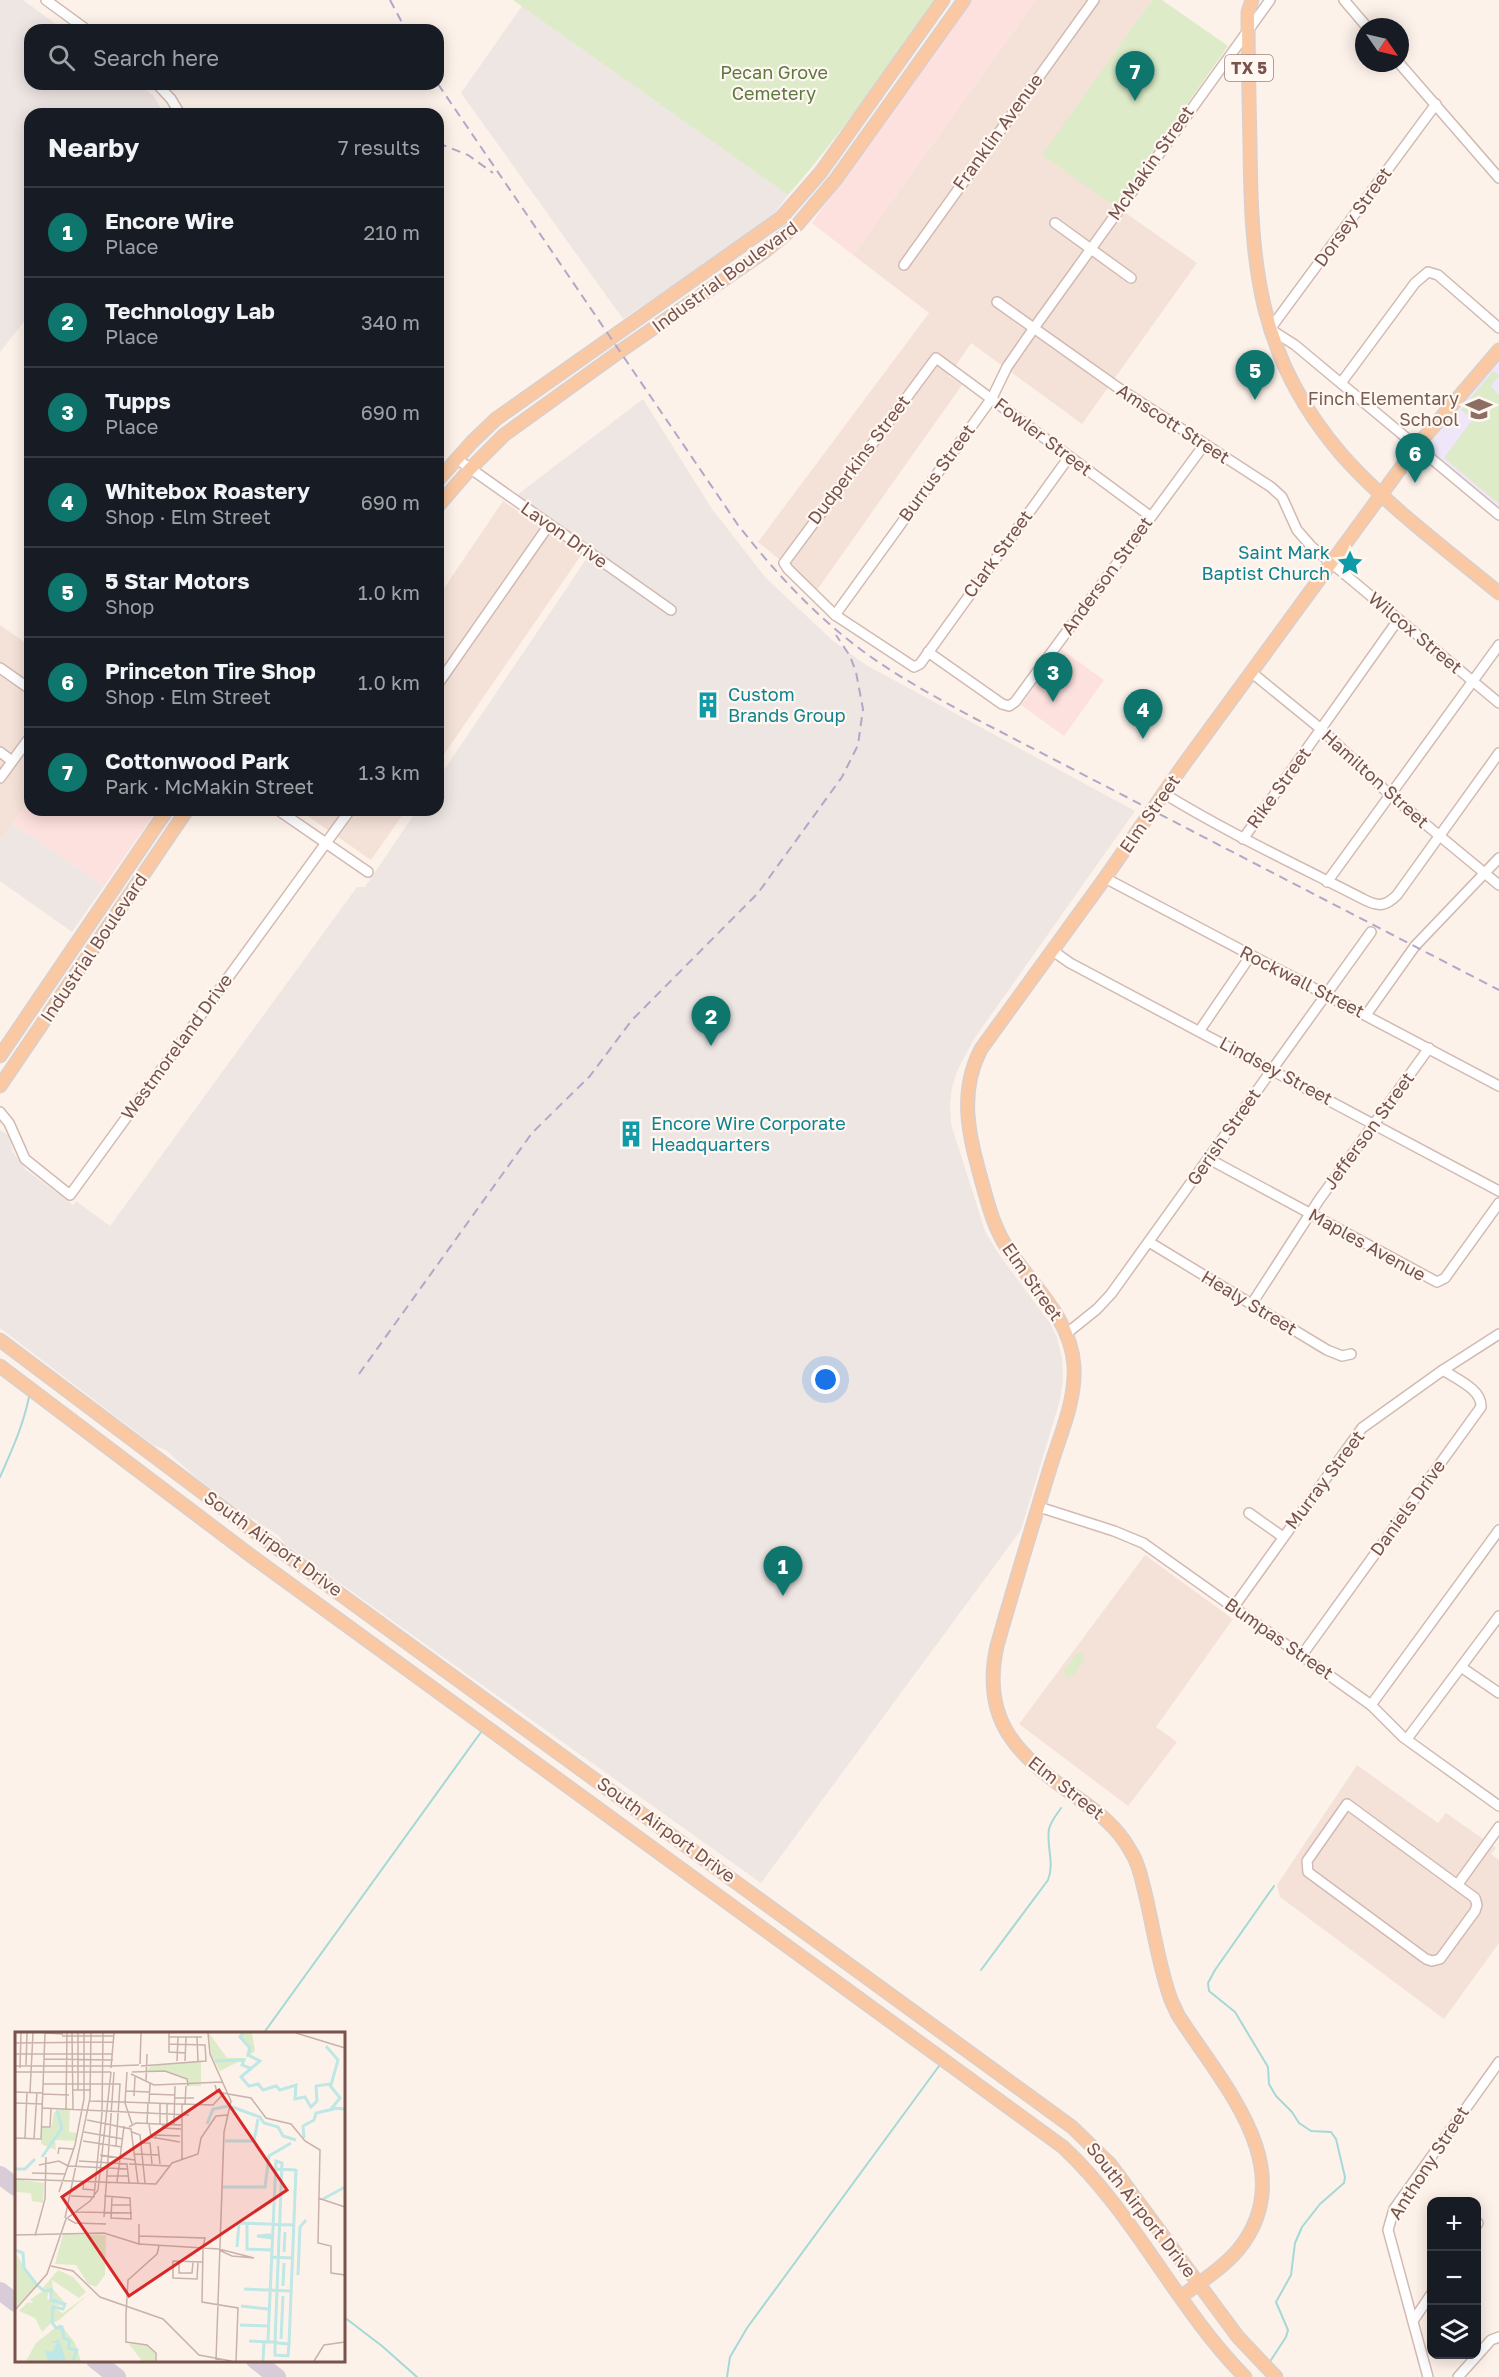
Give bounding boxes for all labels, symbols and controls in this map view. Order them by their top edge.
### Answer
north arrow [1355,18,1409,72]
search box [24,24,444,90]
icon: search [45,41,78,74]
text: Search here [93,44,219,71]
pin: 7 [1116,51,1154,101]
road number: TX 5 [1225,55,1273,81]
park label: Pecan Grove Cemetery [720,61,828,104]
street label: Franklin Avenue [948,69,1047,194]
street label: McMakin Street [1103,101,1198,224]
text: Nearby [48,132,139,163]
text: 7 results [338,135,420,159]
street label: Dorsey Street [1309,162,1396,271]
text: Encore Wire [105,207,234,234]
street label: Industrial Boulevard [647,216,802,336]
text: 1 [62,220,73,244]
text: 210 m [364,220,420,244]
text: Place [105,234,158,258]
text: Technology Lab [105,297,275,324]
text: 2 [61,310,74,334]
text: 340 m [361,310,420,334]
text: Place [105,324,158,348]
pin: 5 [1236,350,1274,400]
street label: Amscott Street [1113,378,1234,468]
text: Tupps [105,387,171,414]
place label: Finch Elementary School [1308,387,1459,430]
street label: Dudperkins Street [802,390,914,529]
street label: Fowler Street [990,392,1097,480]
school or university icon: Finch Elementary School [1464,394,1494,424]
text: 3 [61,400,74,424]
text: 690 m [361,400,420,424]
text: Place [105,414,158,438]
street label: Burrus Street [893,419,979,525]
pin: 6 [1396,434,1434,483]
text: Whitebox Roastery [105,477,310,504]
text: 4 [61,490,74,514]
text: 690 m [361,490,420,514]
street label: Lavon Drive [517,496,612,572]
text: Shop · Elm Street [105,504,271,528]
street label: Clark Street [958,505,1036,602]
street label: Anderson Street [1056,512,1156,639]
place label: Saint Mark Baptist Church [1202,541,1330,584]
place icon: Saint Mark Baptist Church [1335,548,1365,578]
text: 5 Star Motors [105,567,250,594]
text: 5 [61,580,74,604]
text: 1.0 km [358,580,420,604]
street label: Wilcox Street [1364,587,1467,678]
text: Shop [105,594,154,618]
pin: 3 [1034,652,1072,702]
text: Princeton Tire Shop [105,657,316,684]
text: 6 [61,670,74,694]
text: 1.0 km [358,670,420,694]
place label: Custom Brands Group [728,683,846,726]
text: Shop · Elm Street [105,684,271,708]
building icon: Custom Brands Group [693,690,723,720]
pin: 4 [1124,690,1162,739]
street label: Hamilton Street [1317,724,1434,832]
street label: Rike Street [1241,742,1315,832]
text: Cottonwood Park [105,747,290,774]
text: 7 [62,760,73,784]
text: 1.3 km [359,760,420,784]
street label: Elm Street [1114,770,1184,857]
text: Park · McMakin Street [105,774,314,798]
street label: Industrial Boulevard [35,869,151,1026]
street label: Rockwall Street [1237,940,1368,1022]
street label: Westmoreland Drive [116,969,237,1124]
pin: 2 [692,996,730,1046]
street label: Lindsey Street [1216,1031,1337,1109]
street label: Jefferson Street [1318,1067,1418,1194]
street label: Gerish Street [1182,1084,1265,1189]
place label: Encore Wire Corporate Headquarters [651,1112,846,1155]
building icon: Encore Wire Corporate Headquarters [616,1119,646,1149]
street label: Maples Avenue [1305,1203,1430,1285]
street label: Elm Street [998,1238,1068,1325]
street label: Healy Street [1198,1265,1301,1339]
your location [811,1365,840,1394]
street label: Murray Street [1280,1426,1368,1533]
street label: Daniels Drive [1365,1455,1449,1560]
street label: South Airport Drive [200,1486,347,1601]
pin: 1 [764,1546,802,1596]
street label: Bumpas Street [1221,1593,1338,1684]
street label: Elm Street [1024,1751,1109,1824]
street label: South Airport Drive [593,1772,740,1887]
inset map [15,2032,345,2362]
street label: Anthony Street [1383,2102,1473,2223]
street label: South Airport Drive [1082,2137,1201,2281]
map controls [1427,2197,1481,2359]
button: + [1427,2197,1481,2251]
button: − [1427,2251,1481,2305]
button: layers [1427,2305,1481,2359]

